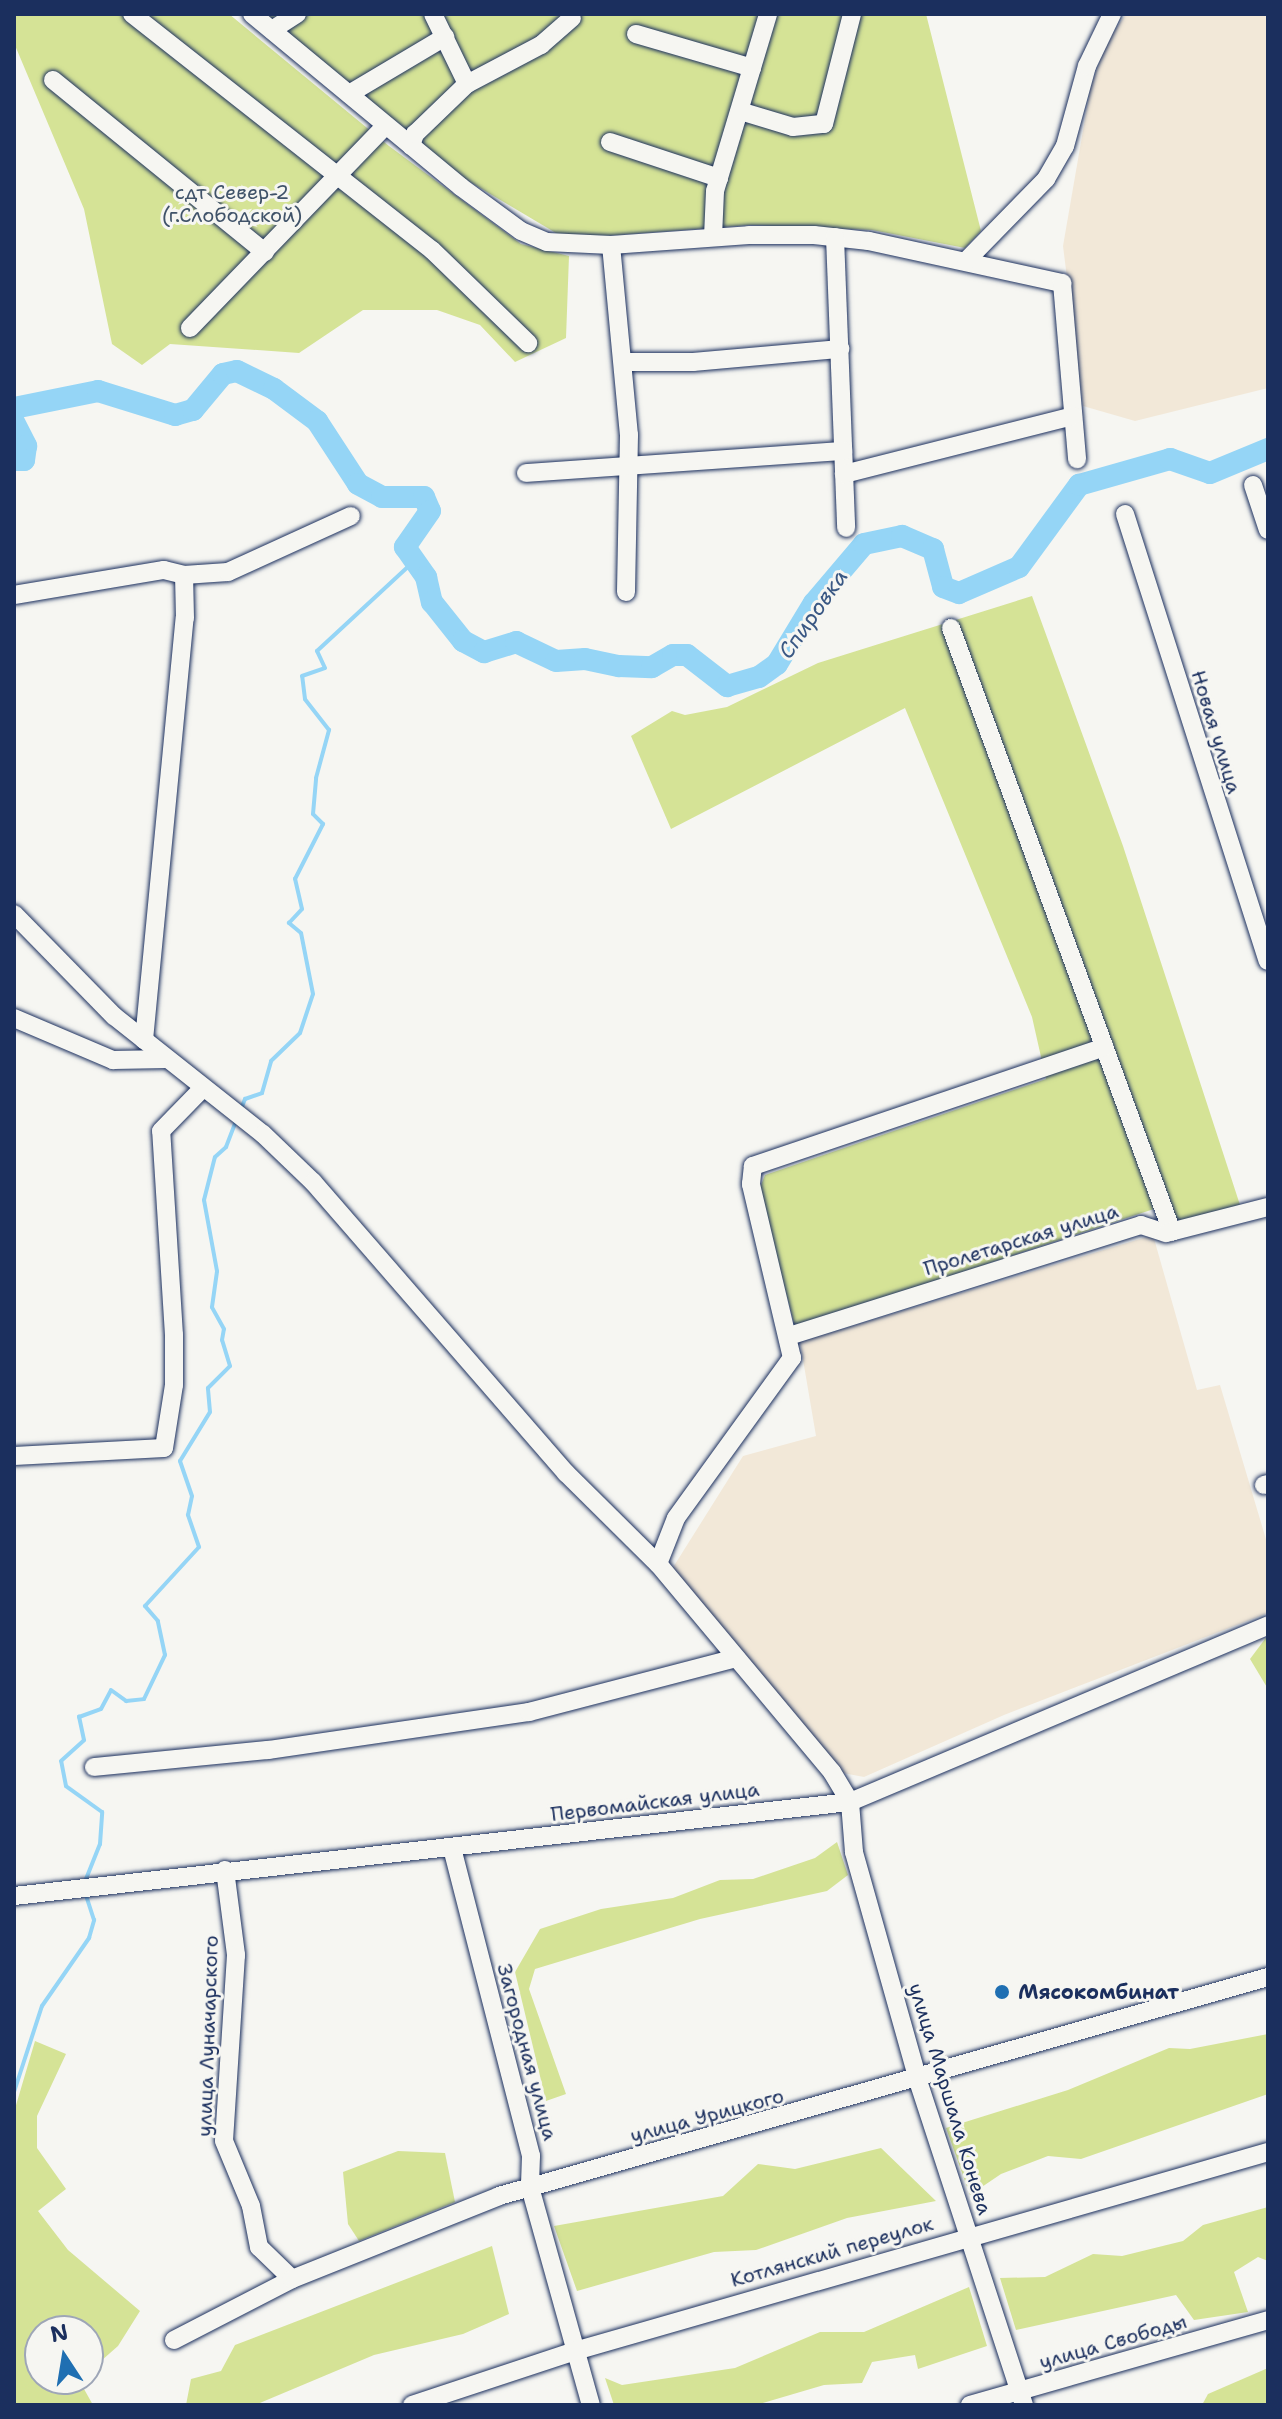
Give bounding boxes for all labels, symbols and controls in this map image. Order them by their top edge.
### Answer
park label: сдт Север-2 (г.Слободской) [162,180,302,227]
water label: Спировка [773,564,853,664]
street label: Новая улица [1186,667,1246,797]
street label: Пролетарская улица [921,1199,1121,1281]
street label: Первомайская улица [549,1777,761,1827]
street label: улица Луначарского [192,1935,224,2137]
street label: Загородная улица [492,1961,562,2143]
street label: улица Маршала Конева [903,1980,997,2218]
place label: Мясокомбинат [1018,1980,1179,2004]
marker: Мясокомбинат [993,1983,1011,2001]
street label: улица Урицкого [628,2084,786,2148]
street label: Котлянский переулок [728,2212,936,2292]
street label: улица Свободы [1037,2309,1189,2375]
north arrow [24,2315,104,2395]
text: N [48,2317,71,2349]

